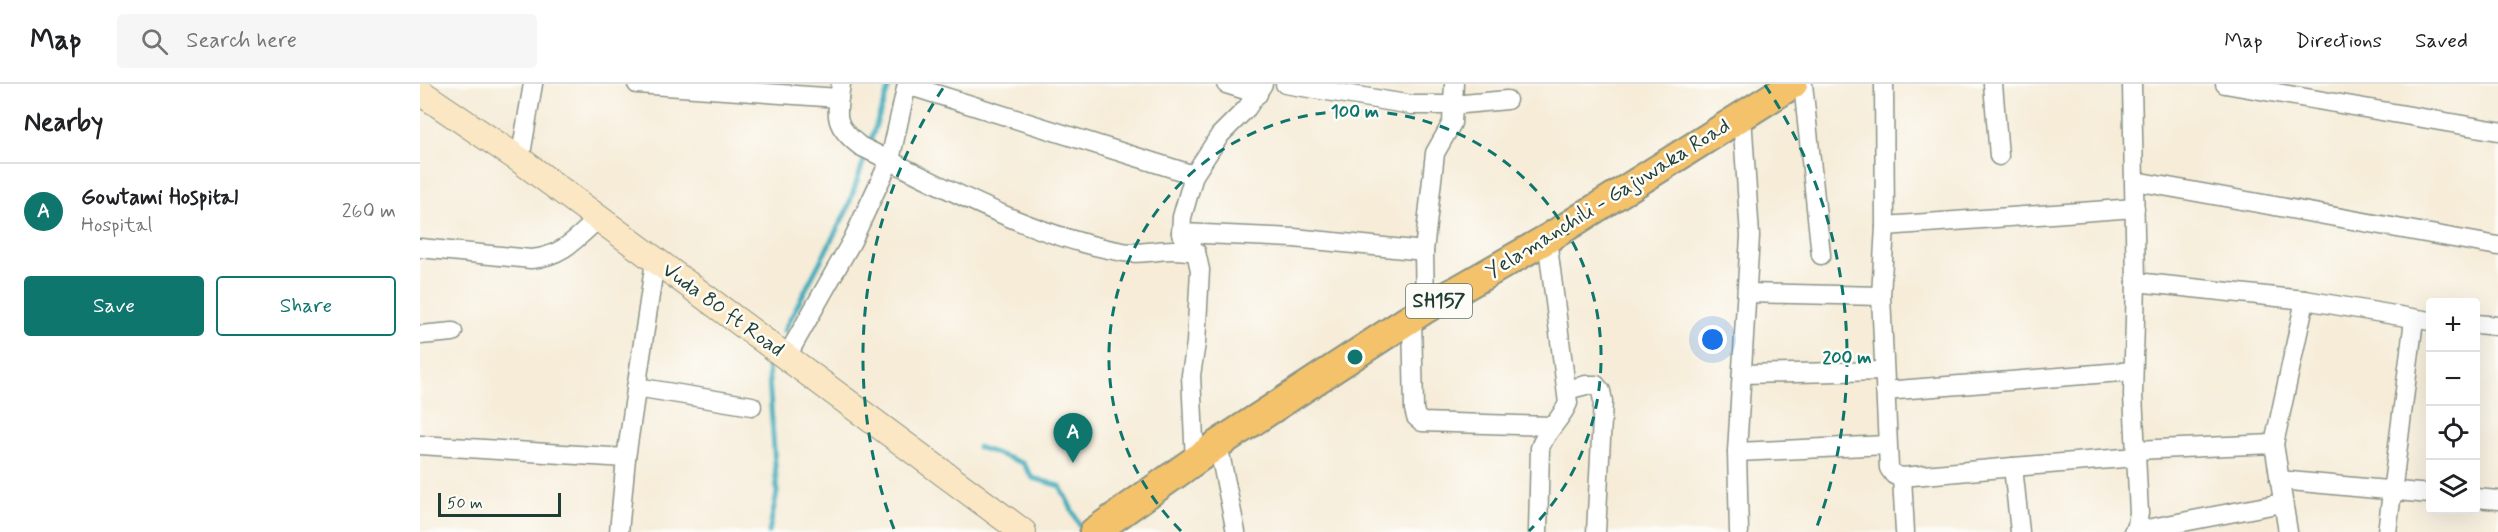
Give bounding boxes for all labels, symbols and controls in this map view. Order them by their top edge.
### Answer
search box [117,14,537,68]
text: Map [30,23,81,60]
icon: search [138,25,171,58]
text: Search here [186,27,297,55]
text: Map [2224,27,2263,55]
text: Directions [2296,27,2382,55]
text: Saved [2415,27,2468,55]
text: 100 m [1331,100,1379,124]
text: Nearby [24,106,103,140]
street label: Yelamanchili - Gajuwaka Road [1481,112,1735,286]
text: Gowtami Hospital [81,184,238,212]
text: A [37,198,50,225]
text: 260 m [342,198,396,225]
text: Hospital [81,212,152,239]
street label: Vuda 80 ft Road [656,256,790,364]
button: Save [24,276,204,336]
button: Share [216,276,396,336]
road number: SH157 [1406,284,1472,318]
map controls [2426,298,2480,514]
button: + [2426,298,2480,352]
your location [1698,325,1727,354]
text: 200 m [1822,346,1872,370]
centre of rings [1345,347,1365,367]
button: − [2426,352,2480,406]
button: locate [2426,406,2480,460]
pin: A [1054,414,1092,463]
button: layers [2426,460,2480,514]
scale bar [438,490,561,518]
text: 50 m [447,493,483,514]

